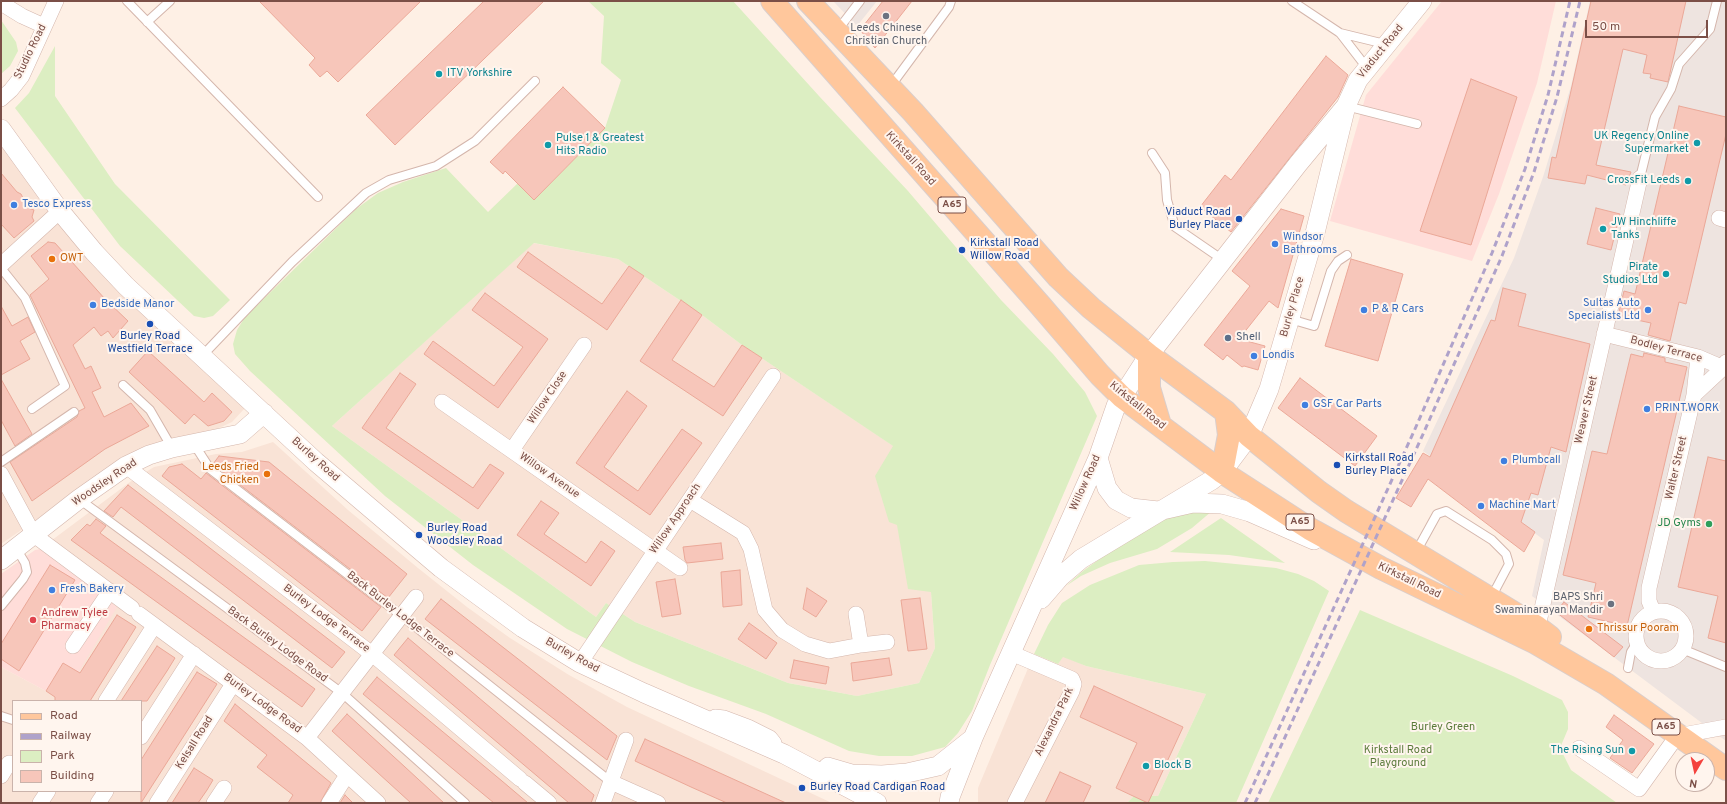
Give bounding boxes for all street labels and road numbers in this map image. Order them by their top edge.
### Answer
street label: Studio Road [12,22,50,82]
street label: Viaduct Road [1355,22,1407,82]
street label: Kirkstall Road [882,129,938,189]
road number: A65 [938,197,966,213]
street label: Burley Place [1278,275,1308,339]
street label: Bodley Terrace [1629,334,1703,366]
street label: Willow Close [525,369,571,427]
street label: Weaver Street [1573,375,1601,445]
street label: Kirkstall Road [1106,379,1168,433]
street label: Burley Road [288,435,342,485]
street label: Walter Street [1663,435,1691,501]
street label: Willow Avenue [516,450,582,502]
street label: Willow Road [1068,453,1104,513]
street label: Woodsley Road [70,456,140,510]
street label: Willow Approach [648,481,704,557]
road number: A65 [1286,514,1314,530]
street label: Kirkstall Road [1375,560,1443,602]
street label: Back Burley Lodge Terrace [344,569,456,661]
street label: Burley Lodge Terrace [280,582,372,656]
street label: Back Burley Lodge Road [224,604,330,686]
street label: Burley Road [542,636,602,676]
street label: Burley Lodge Road [220,671,304,737]
street label: Alexandra Park [1033,685,1077,759]
street label: Kelsall Road [173,714,217,772]
road number: A65 [1652,719,1680,735]

